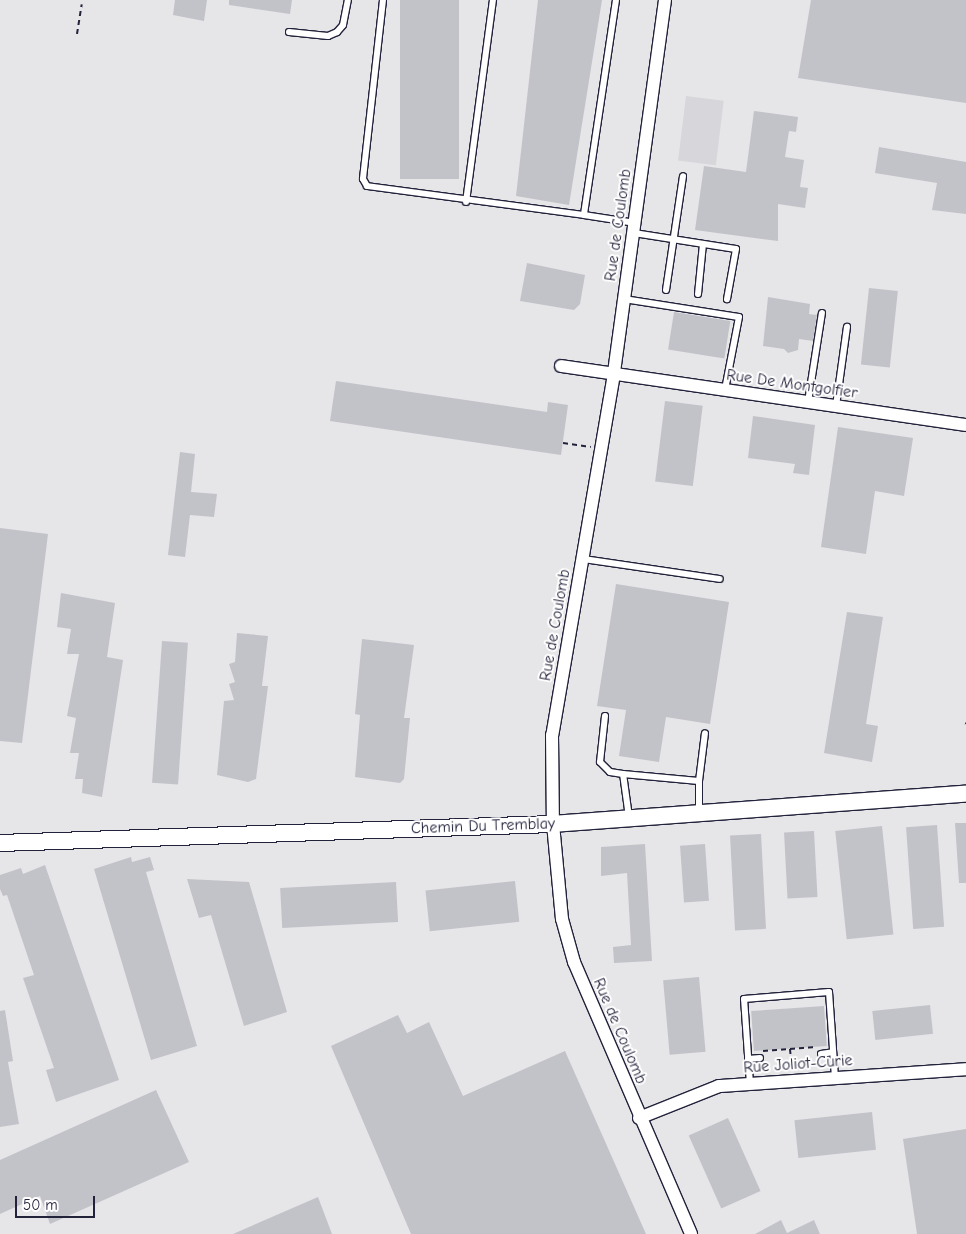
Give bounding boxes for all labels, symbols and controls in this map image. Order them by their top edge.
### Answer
street label: Rue de Coulomb [601,168,635,282]
street label: Rue De Montgolfier [725,365,859,403]
street label: Rue de Coulomb [536,568,574,682]
street label: Chemin Du Tremblay [411,814,555,838]
street label: Rue de Coulomb [589,975,651,1087]
street label: Rue Joliot-Curie [743,1051,853,1077]
scale bar [18,1186,98,1218]
text: 50 m [23,1196,58,1214]

